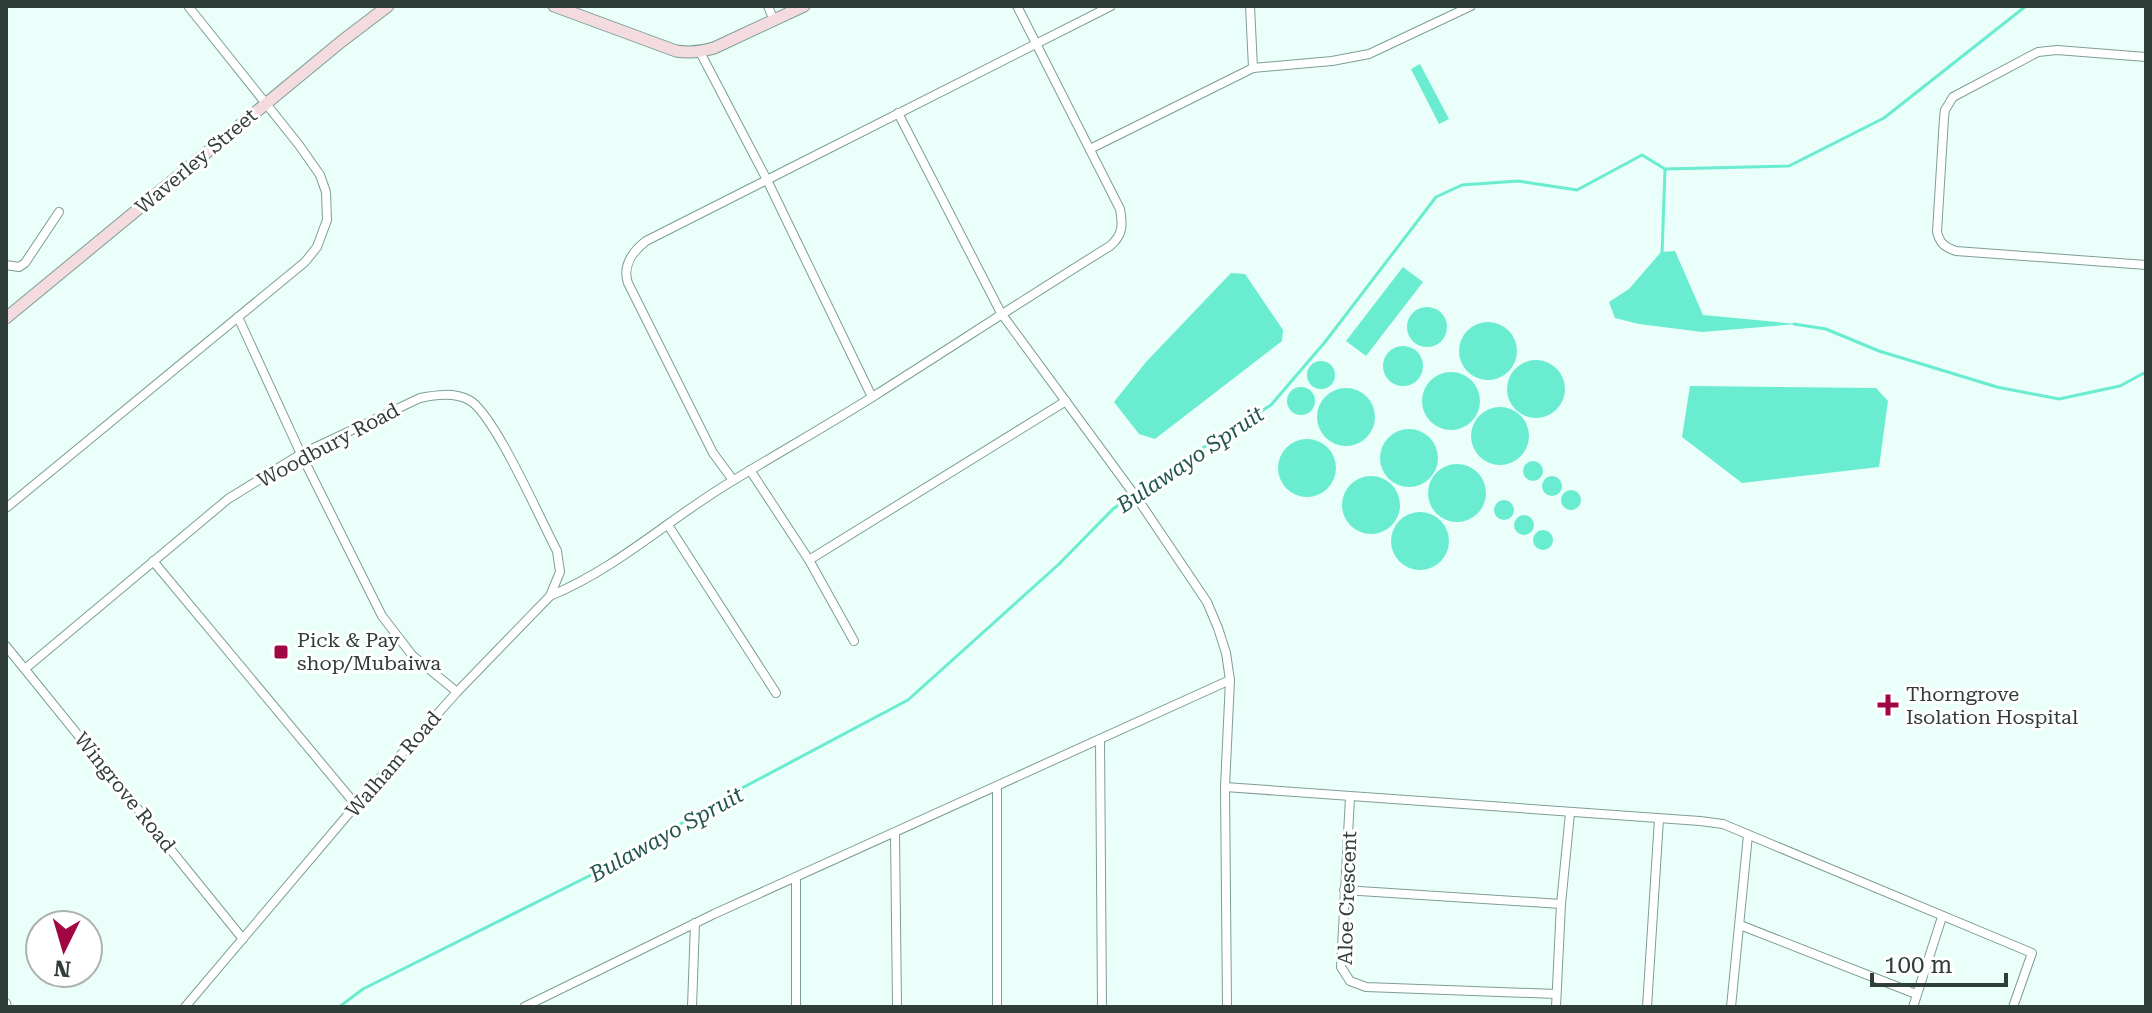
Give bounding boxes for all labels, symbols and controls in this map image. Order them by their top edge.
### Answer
street label: Waverley Street [130,103,262,219]
street label: Woodbury Road [253,398,403,492]
water label: Bulawayo Spruit [1111,401,1269,518]
place label: Pick & Pay shop/Mubaiwa [297,628,441,675]
marker: Pick & Pay shop/Mubaiwa [272,643,290,661]
place label: Thorngrove Isolation Hospital [1906,682,2078,729]
marker: Thorngrove Isolation Hospital [1877,694,1899,716]
street label: Walham Road [340,706,446,822]
street label: Wingrove Road [69,727,181,857]
water label: Bulawayo Spruit [584,781,748,888]
street label: Aloe Crescent [1333,830,1361,965]
north arrow [24,909,104,989]
scale bar [1872,937,2006,987]
text: 100 m [1884,951,1952,979]
text: N [53,955,72,982]

